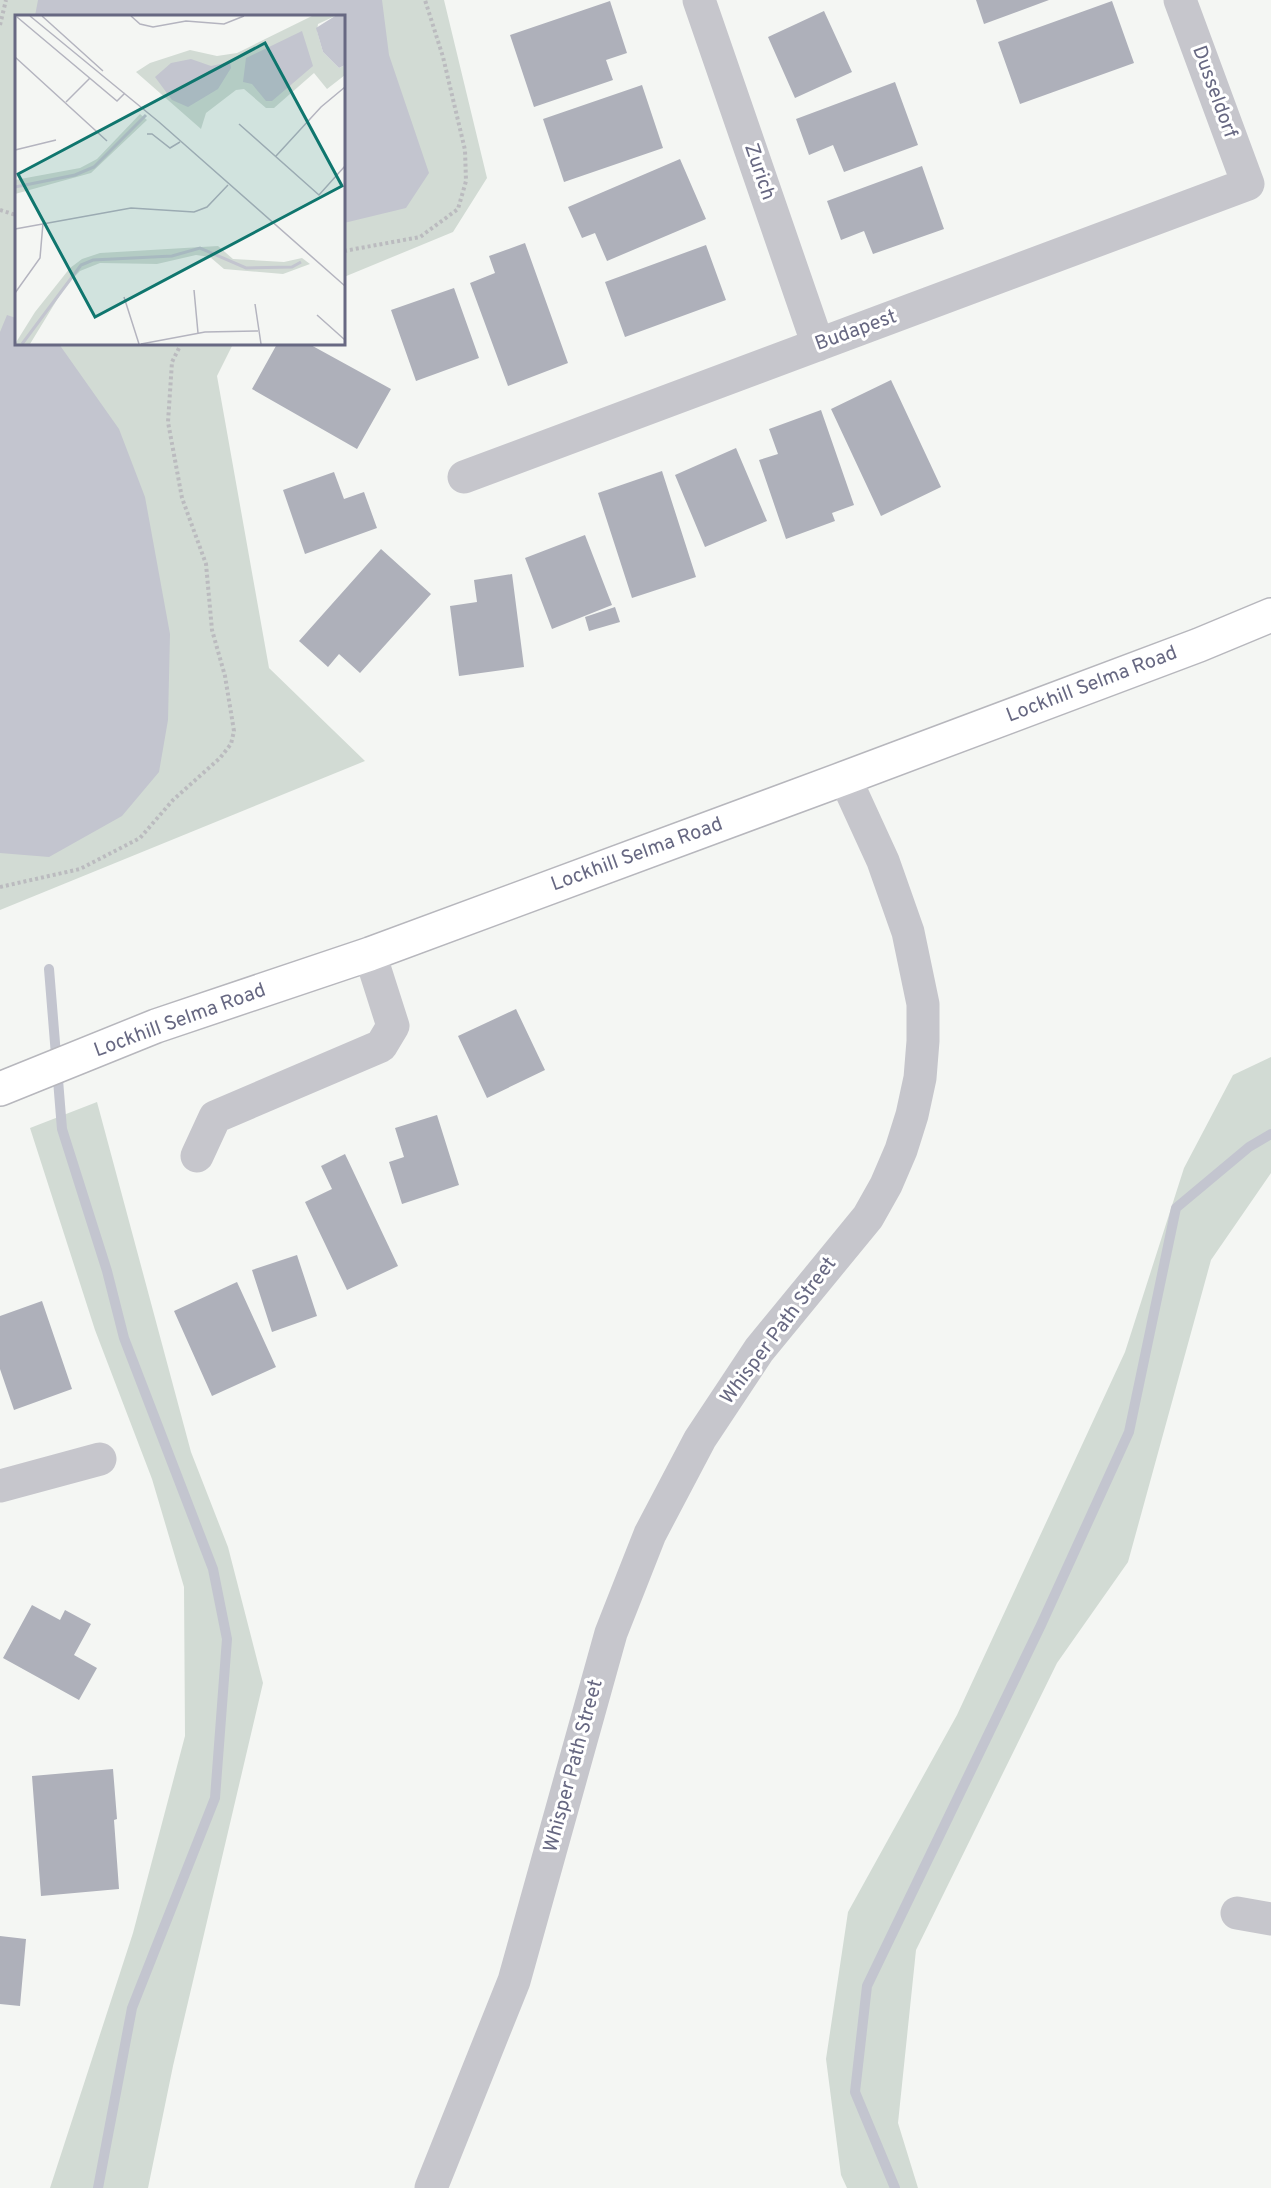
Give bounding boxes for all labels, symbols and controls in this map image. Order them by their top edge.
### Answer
inset map [15,15,345,345]
street label: Dusseldorf [1185,42,1243,142]
street label: Zurich [737,140,781,204]
street label: Budapest [812,304,900,358]
street label: Lockhill Selma Road [1003,640,1181,730]
street label: Lockhill Selma Road [548,812,726,898]
street label: Lockhill Selma Road [91,978,269,1064]
street label: Whisper Path Street [715,1252,843,1410]
street label: Whisper Path Street [538,1677,610,1855]

